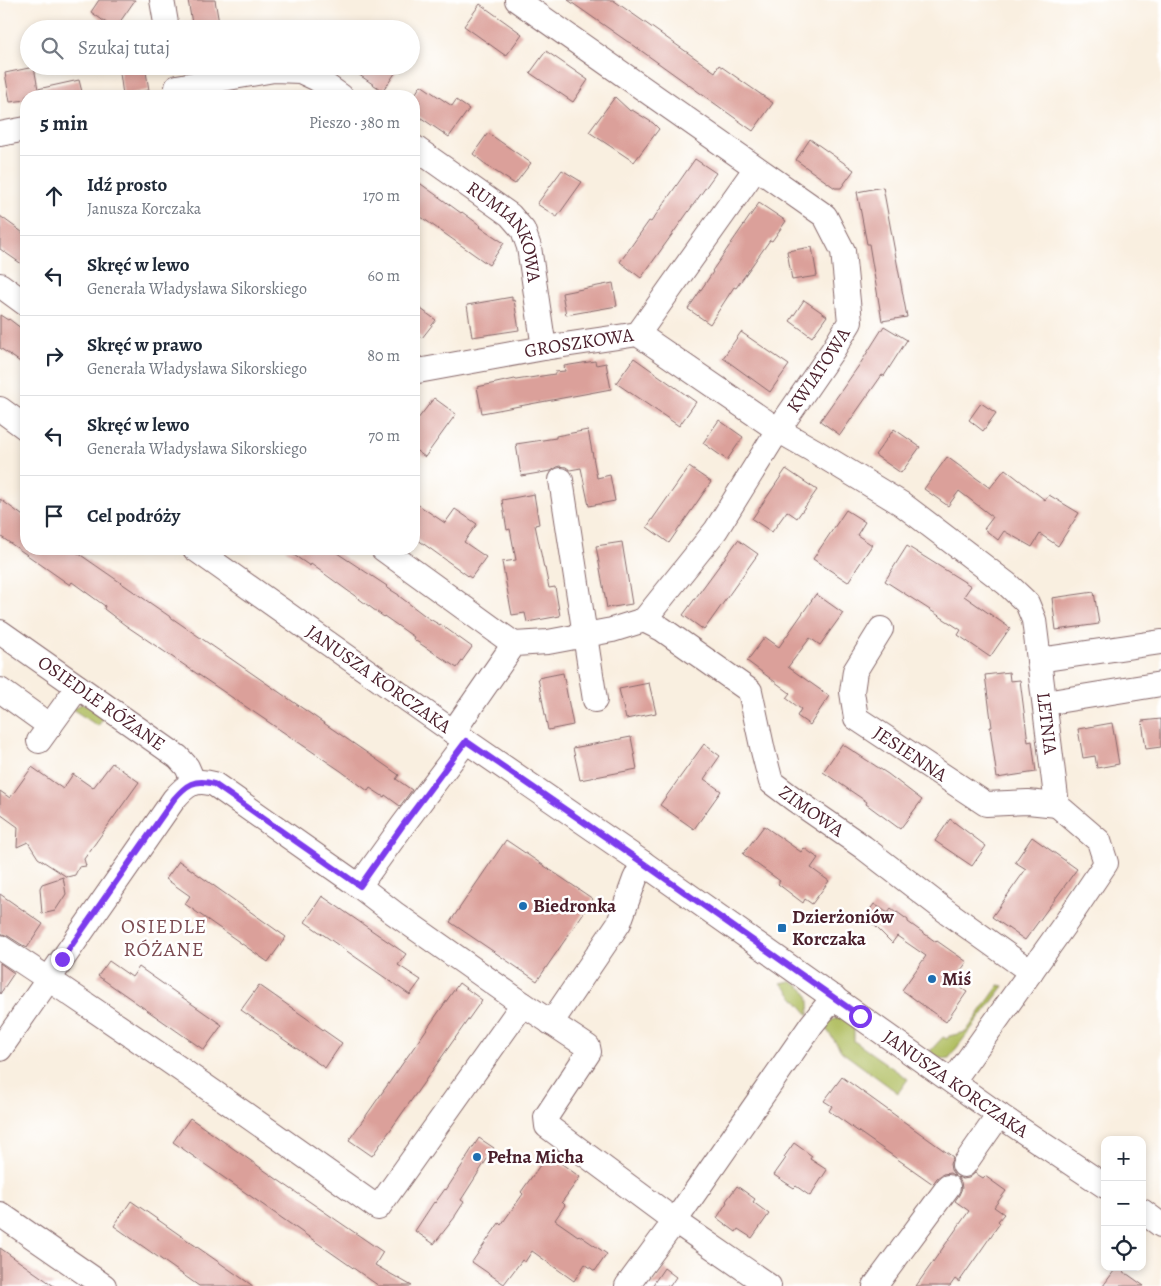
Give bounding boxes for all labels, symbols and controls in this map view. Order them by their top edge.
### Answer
search box [20,20,420,75]
icon: search [38,34,66,62]
text: Szukaj tutaj [78,35,170,61]
text: 5 min [40,109,88,137]
text: Pieszo · 380 m [309,112,400,134]
text: Idź prosto [87,172,167,198]
street label: RUMIANKOWA [461,175,547,285]
icon: ahead [40,182,68,210]
text: 170 m [363,185,400,207]
text: Janusza Korczaka [87,198,201,220]
text: Skręć w lewo [87,252,190,278]
icon: left [40,262,68,290]
text: 60 m [368,265,400,287]
text: Generała Władysława Sikorskiego [87,278,307,300]
street label: GROSZKOWA [522,322,636,364]
street label: KWIATOWA [781,322,857,418]
text: Skręć w prawo [87,332,202,358]
icon: right [40,342,68,370]
text: 80 m [367,345,400,367]
text: Generała Władysława Sikorskiego [87,358,307,380]
text: Skręć w lewo [87,412,190,438]
icon: left [40,422,68,450]
text: 70 m [368,425,400,447]
text: Generała Władysława Sikorskiego [87,438,307,460]
icon: arrive [40,502,68,530]
text: Cel podróży [87,503,180,529]
street label: JANUSZA KORCZAKA [301,619,457,740]
street label: OSIEDLE RÓŻANE [32,649,170,757]
street label: LETNIA [1030,691,1064,757]
street label: JESIENNA [868,720,953,788]
street label: ZIMOWA [773,779,850,844]
place label: Biedronka [533,893,617,919]
marker: Biedronka [517,900,529,912]
place label: Dzierżoniów Korczaka [792,904,895,952]
district label: OSIEDLE RÓŻANE [121,913,207,963]
marker: Dzierżoniów Korczaka [776,922,788,934]
route end [51,948,74,971]
place label: Miś [942,966,971,992]
marker: Miś [926,973,938,985]
route start [849,1005,872,1028]
street label: JANUSZA KORCZAKA [878,1024,1034,1145]
map controls [1101,1136,1146,1271]
button: + [1101,1136,1146,1181]
place label: Pełna Micha [487,1144,585,1170]
marker: Pełna Micha [471,1151,483,1163]
button: − [1101,1181,1146,1226]
button: locate [1101,1226,1146,1271]

